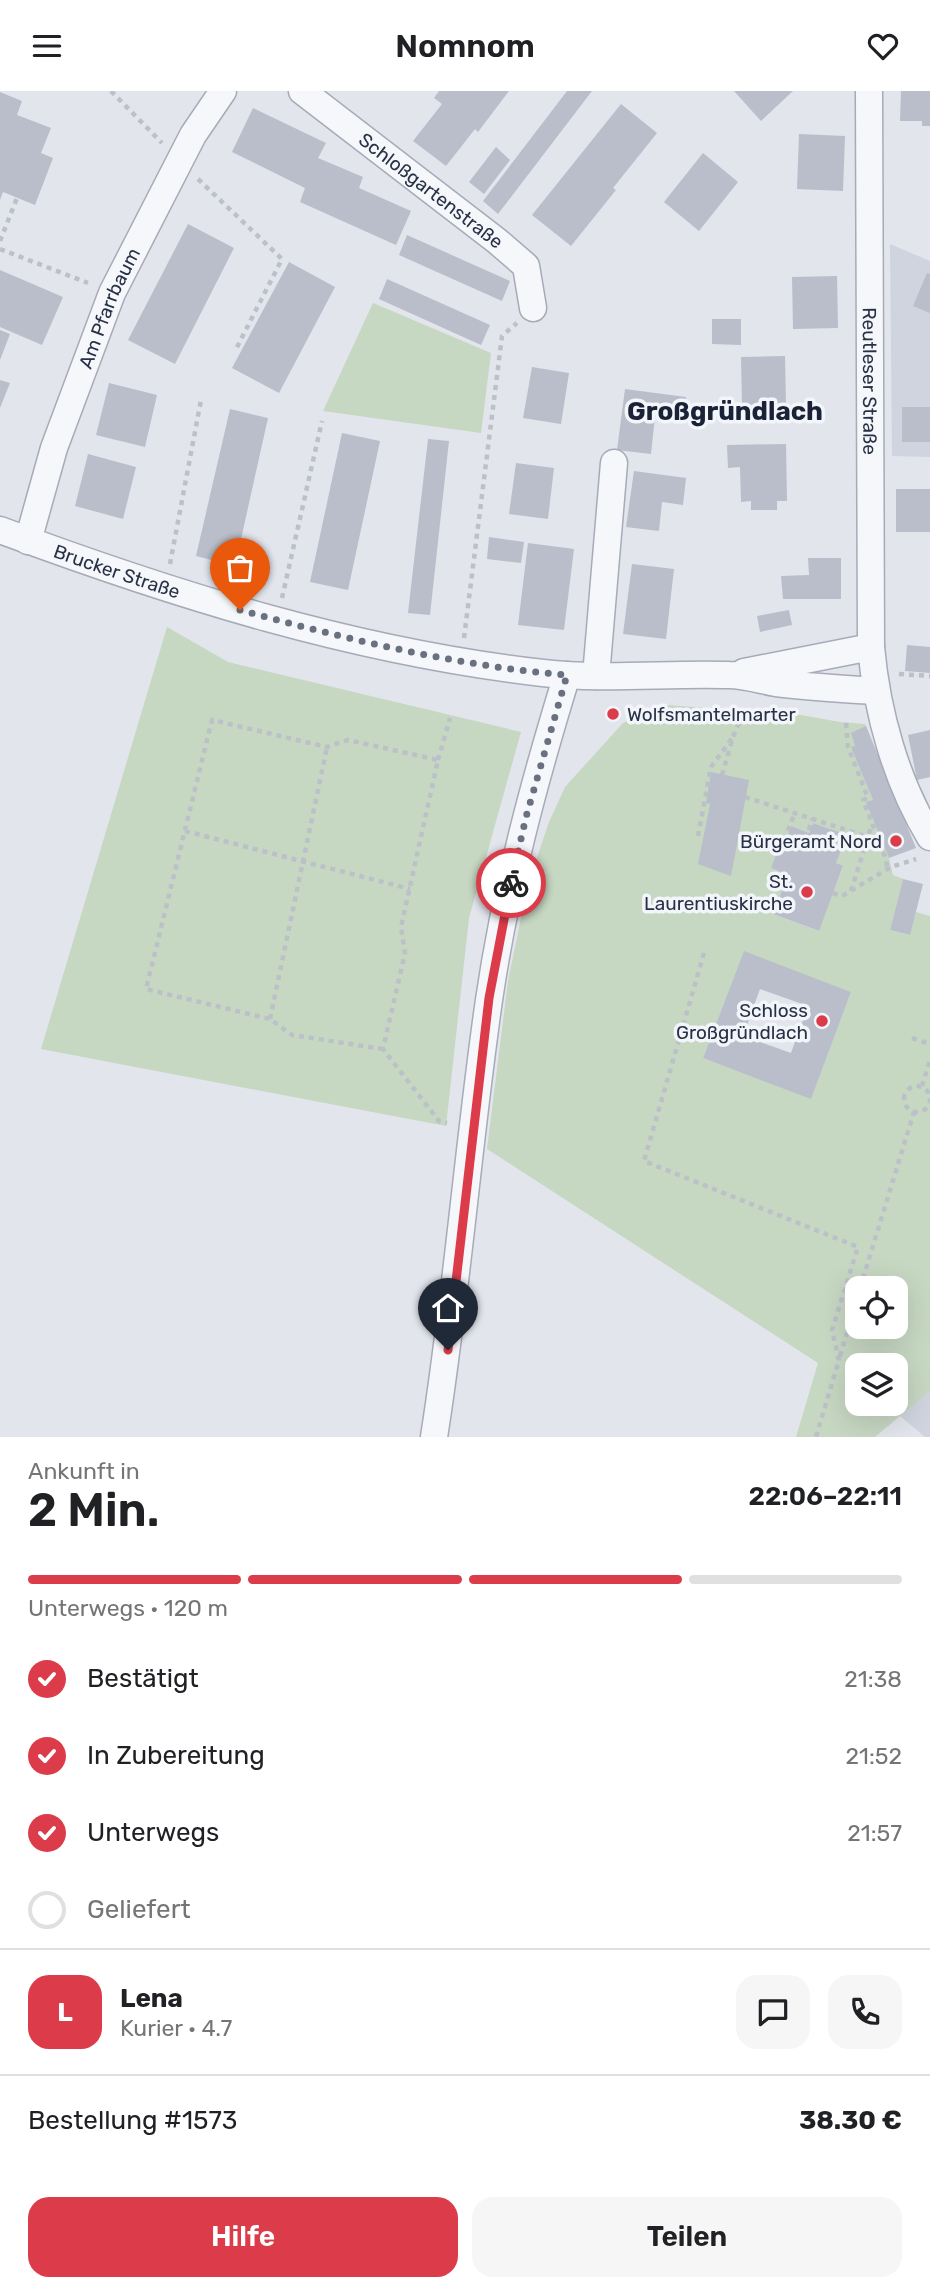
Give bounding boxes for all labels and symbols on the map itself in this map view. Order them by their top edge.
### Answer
street label: Schloßgartenstraße [354,128,508,253]
street label: Am Pfarrbaum [73,244,145,371]
street label: Reutleser Straße [858,307,882,455]
district label: Großgründlach [627,396,823,427]
pin [210,538,270,610]
street label: Brucker Straße [51,539,183,603]
place label: Wolfsmantelmarter [627,703,796,726]
marker: Wolfsmantelmarter [605,706,621,722]
place label: Bürgeramt Nord [740,830,882,853]
marker: Bürgeramt Nord [888,833,904,849]
courier [476,848,546,918]
place label: St. Laurentiuskirche [644,870,793,915]
marker: St. Laurentiuskirche [799,884,815,900]
place label: Schloss Großgründlach [676,999,808,1044]
marker: Schloss Großgründlach [814,1013,830,1029]
pin [418,1278,478,1350]

